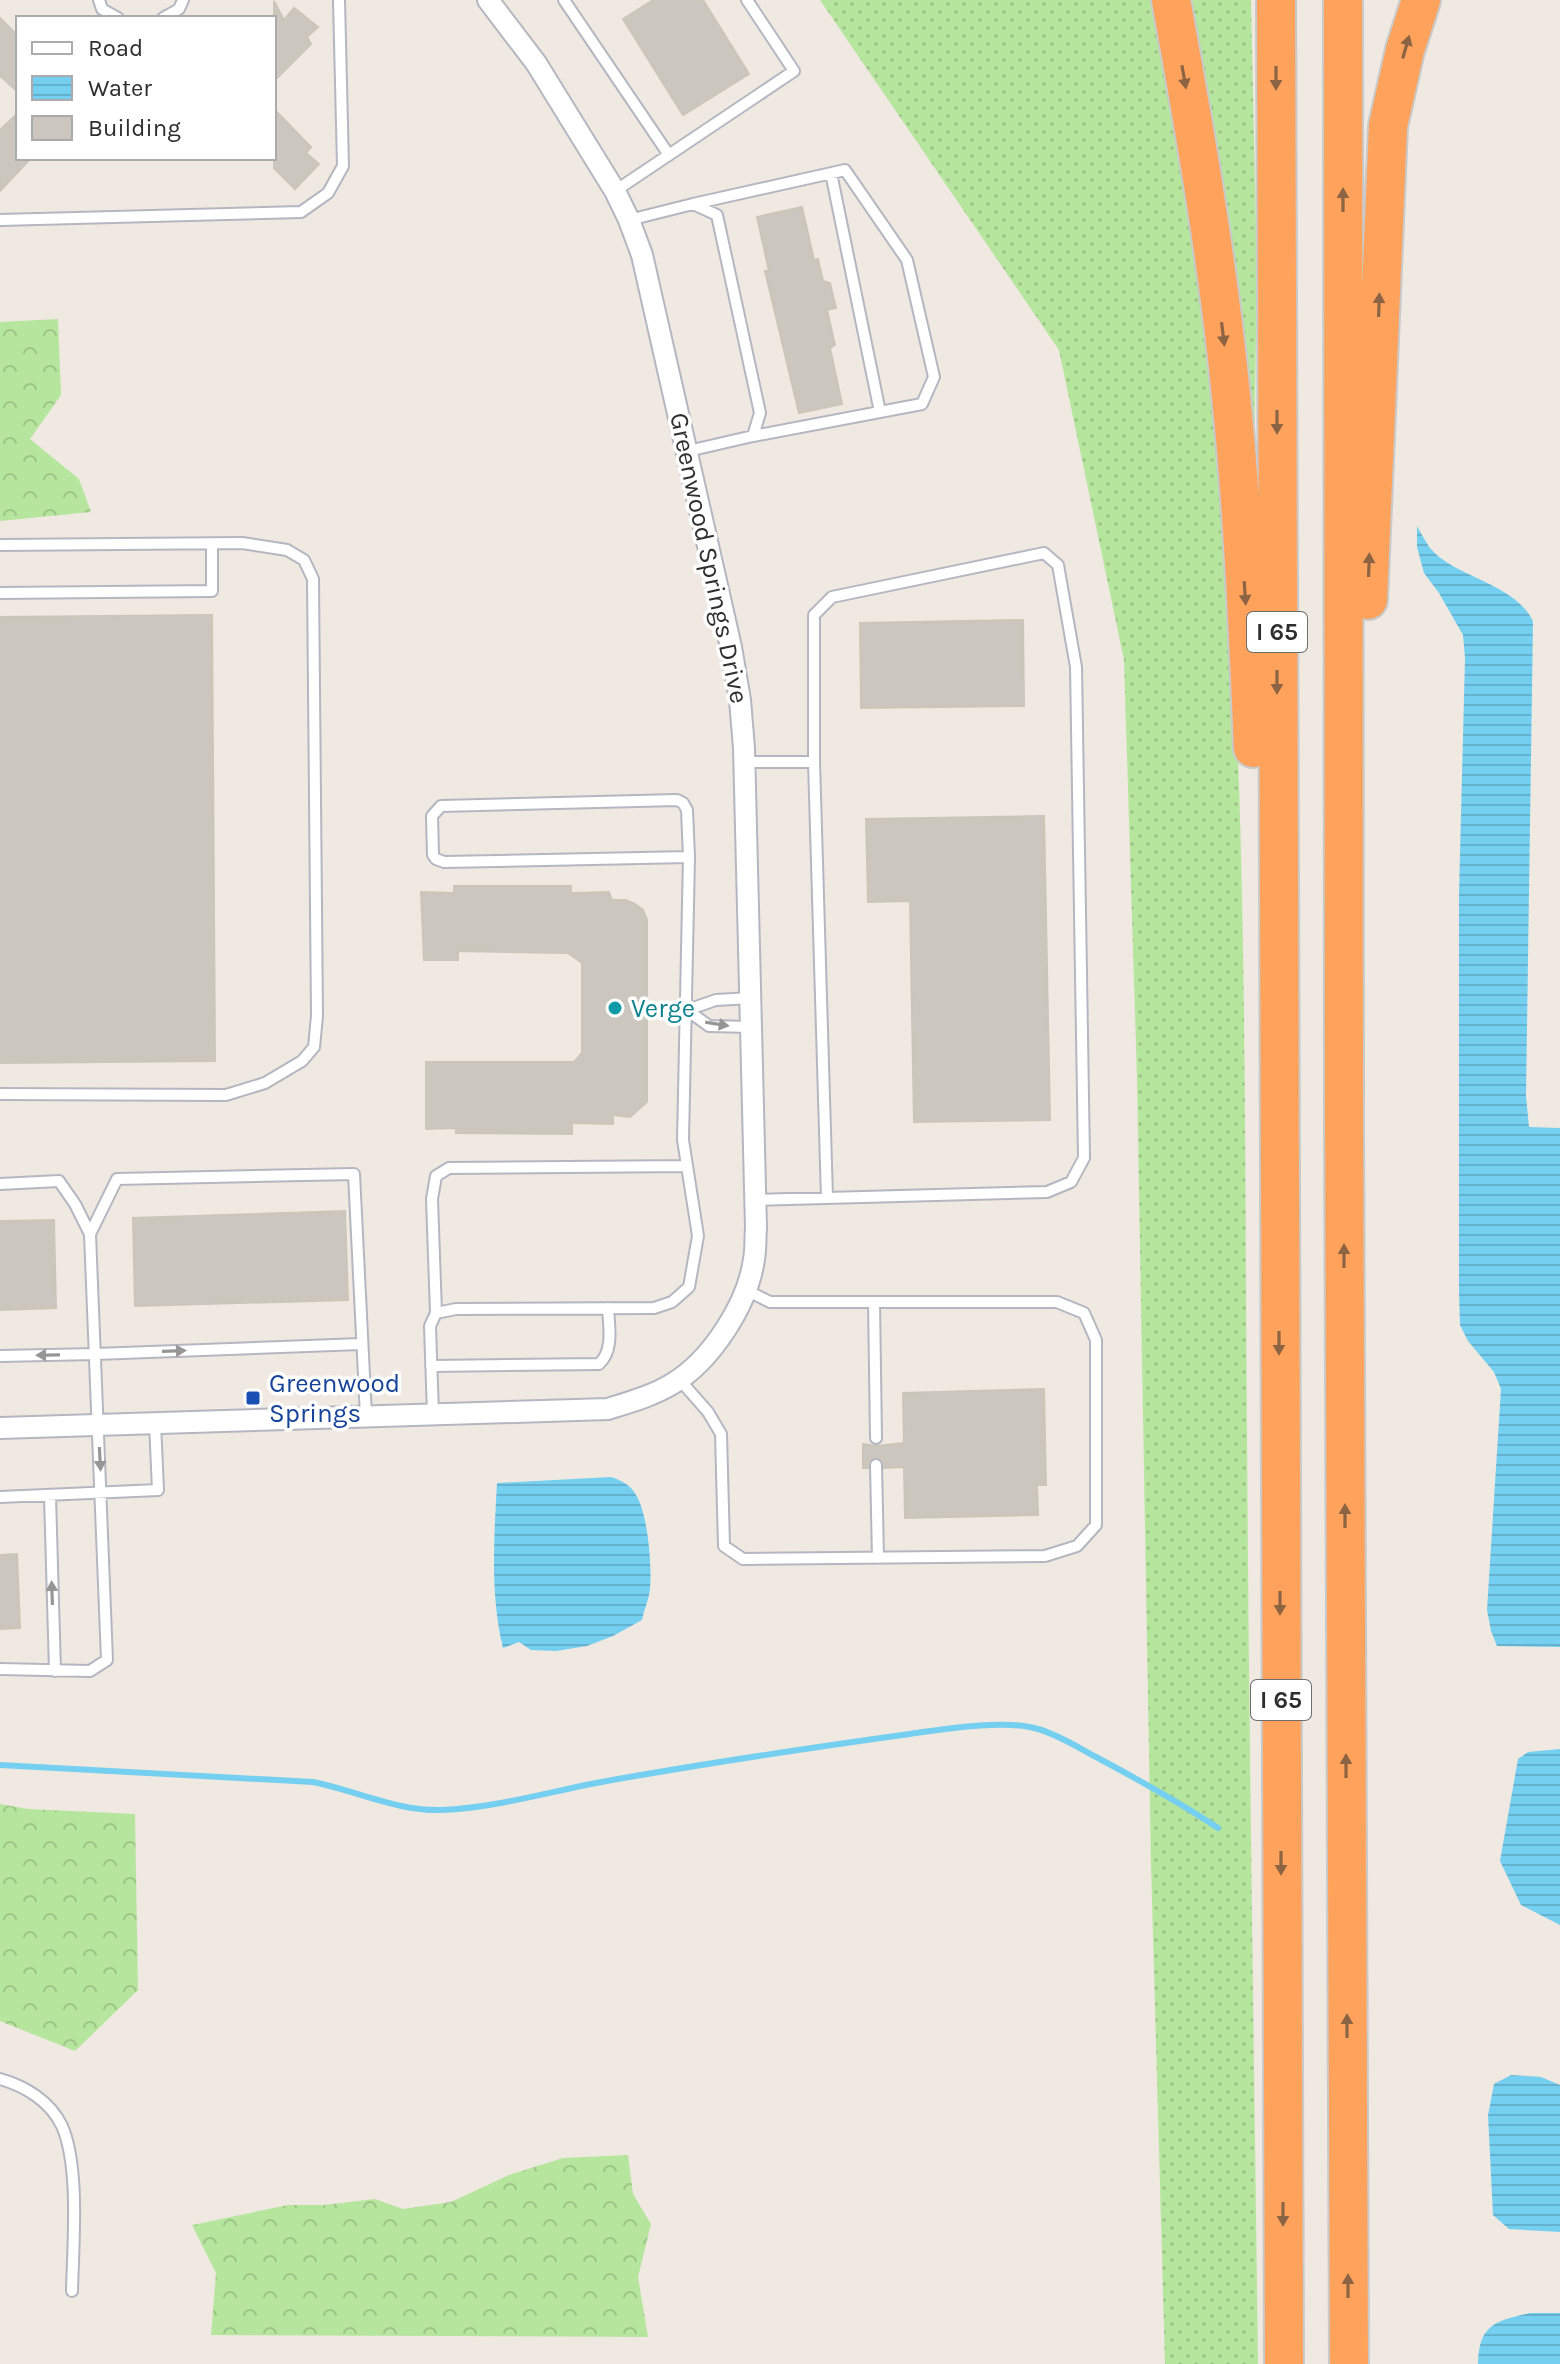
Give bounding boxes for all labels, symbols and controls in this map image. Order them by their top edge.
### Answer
legend [16,16,276,160]
text: Road [88,34,143,62]
one-way arrow [1400,35,1413,59]
one-way arrow [1179,65,1191,90]
one-way arrow [1270,66,1282,91]
text: Water [88,74,152,102]
text: Building [88,114,181,142]
one-way arrow [1337,187,1349,212]
one-way arrow [1373,292,1386,317]
one-way arrow [1217,322,1230,347]
street label: Greenwood Springs Drive [663,410,755,706]
one-way arrow [1271,410,1283,435]
one-way arrow [1363,552,1376,577]
one-way arrow [1239,581,1252,606]
road number: I 65 [1247,612,1307,652]
one-way arrow [1271,670,1284,695]
place label: Verge [631,993,695,1024]
marker: Verge [606,999,624,1017]
one-way arrow [705,1019,730,1031]
one-way arrow [1338,1243,1350,1268]
one-way arrow [1273,1331,1285,1356]
one-way arrow [162,1344,187,1357]
one-way arrow [35,1349,60,1361]
place label: Greenwood Springs [269,1368,400,1429]
marker: Greenwood Springs [244,1389,262,1407]
one-way arrow [94,1447,107,1472]
one-way arrow [1339,1503,1351,1528]
one-way arrow [46,1580,59,1605]
one-way arrow [1274,1591,1286,1616]
road number: I 65 [1251,1680,1311,1720]
one-way arrow [1340,1753,1352,1778]
one-way arrow [1275,1851,1287,1876]
one-way arrow [1341,2013,1353,2038]
one-way arrow [1277,2202,1289,2227]
one-way arrow [1342,2273,1354,2298]

